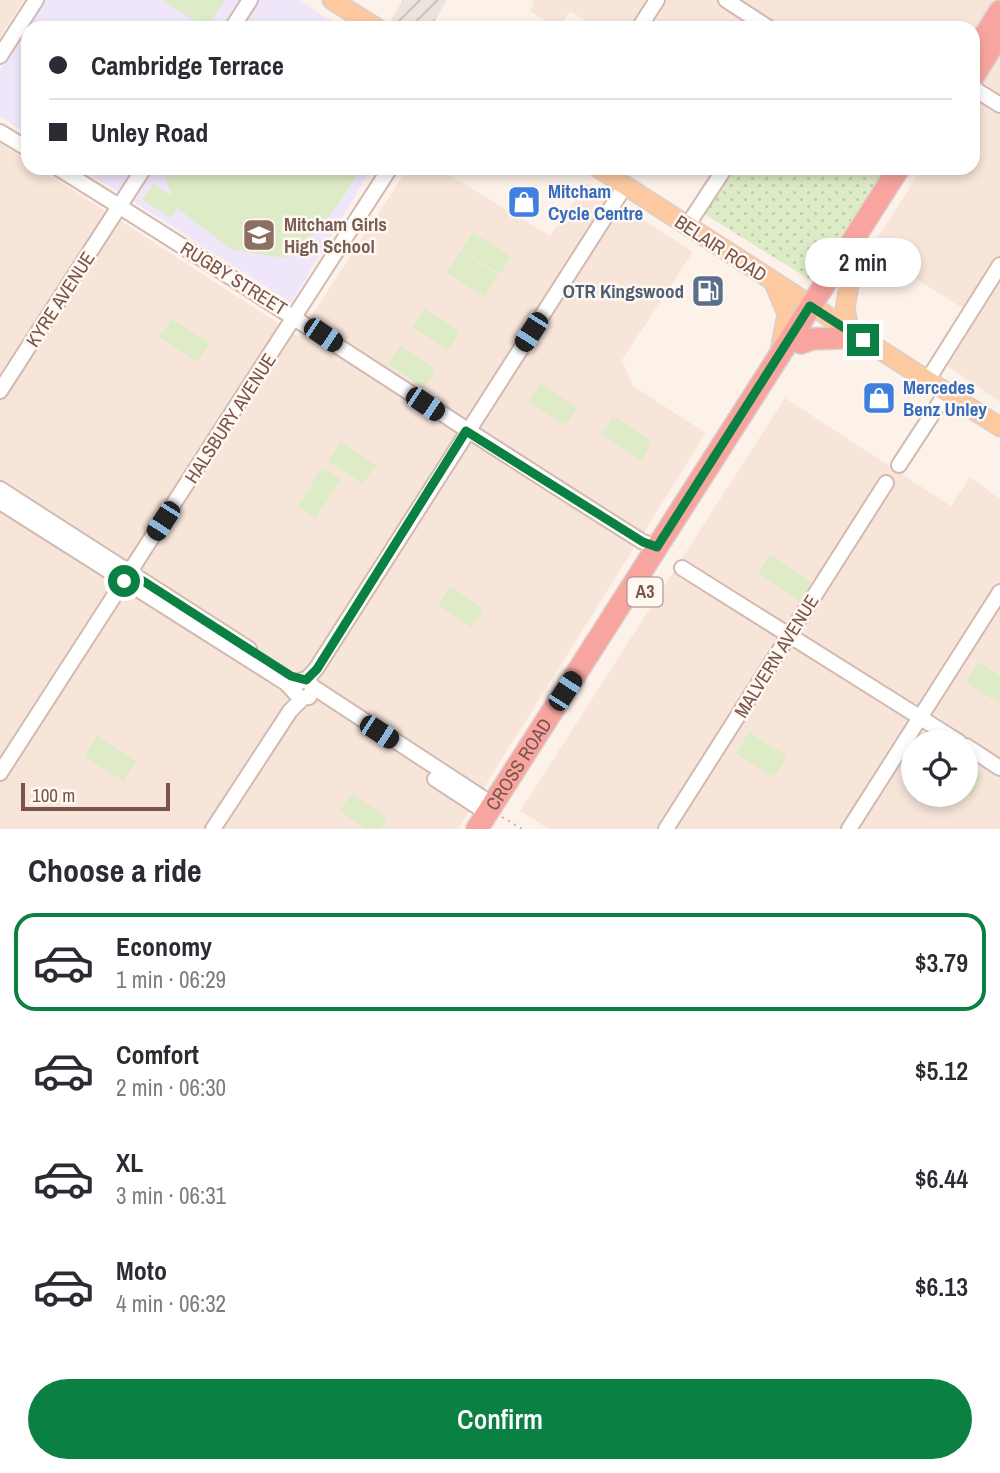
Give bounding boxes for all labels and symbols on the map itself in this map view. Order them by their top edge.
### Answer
place label: Mitcham Cycle Centre [548,178,644,226]
shop icon: Mitcham Cycle Centre [505,183,543,221]
street label: BELAIR ROAD [670,209,772,287]
place label: Mitcham Girls High School [284,211,387,259]
school or university icon: Mitcham Girls High School [240,216,278,254]
street label: RUGBY STREET [176,235,293,321]
callout: 2 min [805,238,921,288]
street label: KYRE AVENUE [19,246,101,352]
fuel station icon: OTR Kingswood [689,272,727,310]
place label: OTR Kingswood [563,278,684,304]
car [511,309,552,355]
car [300,315,347,355]
route end [847,324,879,356]
street label: HALSBURY AVENUE [178,348,282,488]
place label: Mercedes Benz Unley [903,374,987,422]
shop icon: Mercedes Benz Unley [860,379,898,417]
car [402,384,449,424]
car [143,498,184,544]
route start [108,565,140,597]
road number: A3 [628,578,662,606]
street label: MALVERN AVENUE [728,589,824,723]
car [545,668,586,714]
car [356,712,403,752]
street label: CROSS ROAD [479,713,558,815]
scale bar [21,780,170,812]

